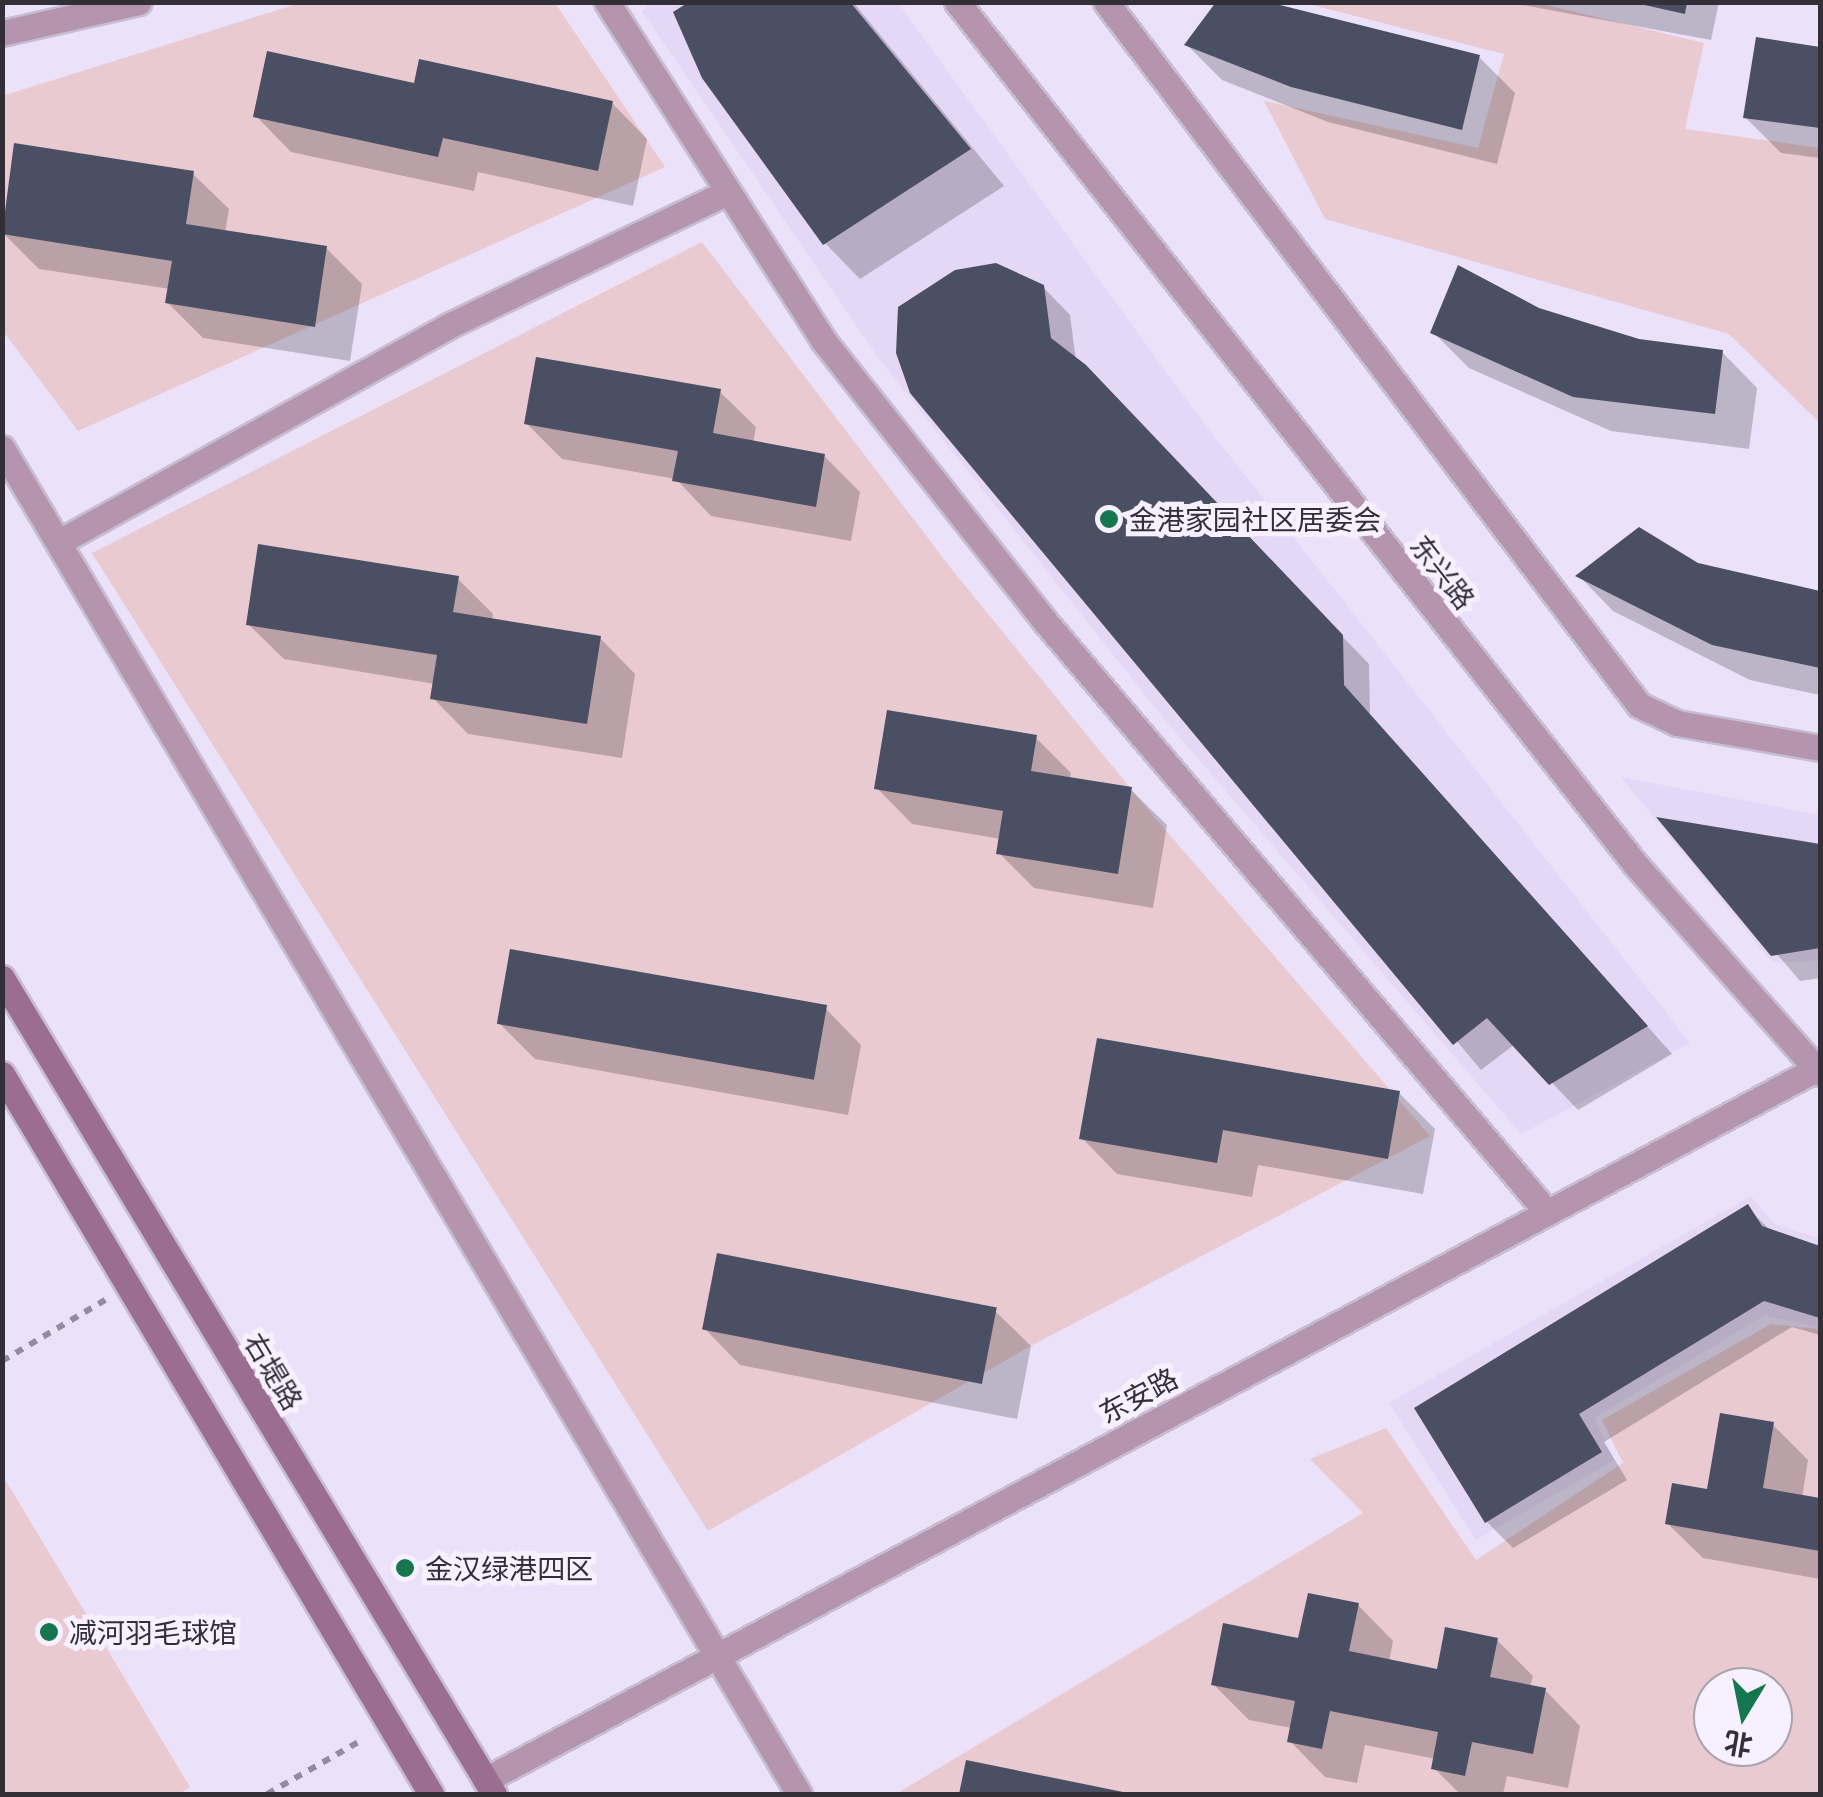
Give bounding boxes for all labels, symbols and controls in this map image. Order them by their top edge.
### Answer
place label: 金港家园社区居委会 [1129,502,1381,536]
marker: 金港家园社区居委会 [1098,508,1120,530]
street label: 东兴路 [1404,529,1482,615]
street label: 右堤路 [238,1326,310,1416]
street label: 东安路 [1093,1360,1183,1430]
place label: 金汉绿港四区 [425,1551,593,1585]
marker: 金汉绿港四区 [394,1557,416,1579]
place label: 减河羽毛球馆 [69,1615,237,1649]
marker: 减河羽毛球馆 [38,1621,60,1643]
north arrow [1693,1667,1793,1767]
text: 北 [1721,1723,1755,1766]

